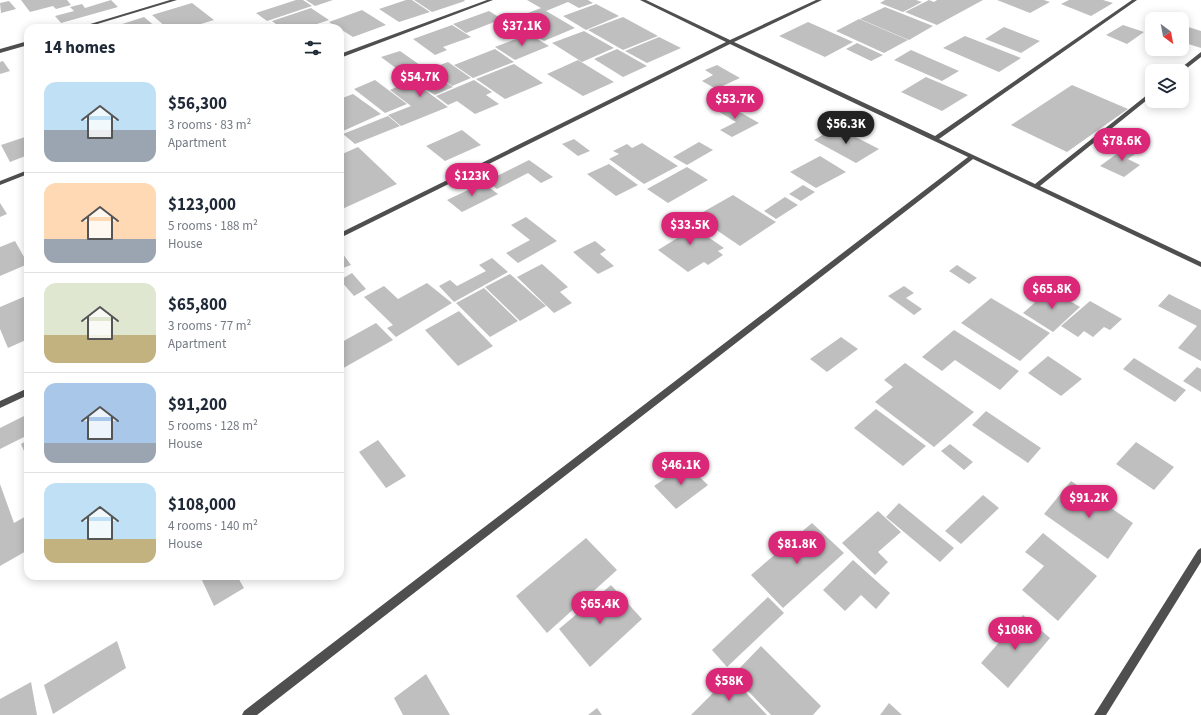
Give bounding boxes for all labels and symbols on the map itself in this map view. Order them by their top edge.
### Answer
north arrow [1145,12,1189,56]
pin: $37.1K [489,13,555,47]
pin: $54.7K [387,64,453,98]
pin: $53.7K [702,86,768,120]
pin: $56.3K [813,111,879,145]
pin: $78.6K [1089,128,1155,162]
pin: $123K [444,163,500,197]
pin: $33.5K [657,212,723,246]
pin: $65.8K [1019,276,1085,310]
pin: $46.1K [648,452,714,486]
pin: $91.2K [1056,485,1122,519]
pin: $81.8K [764,531,830,565]
pin: $65.4K [567,591,633,625]
pin: $108K [987,617,1043,651]
pin: $58K [705,668,753,702]

